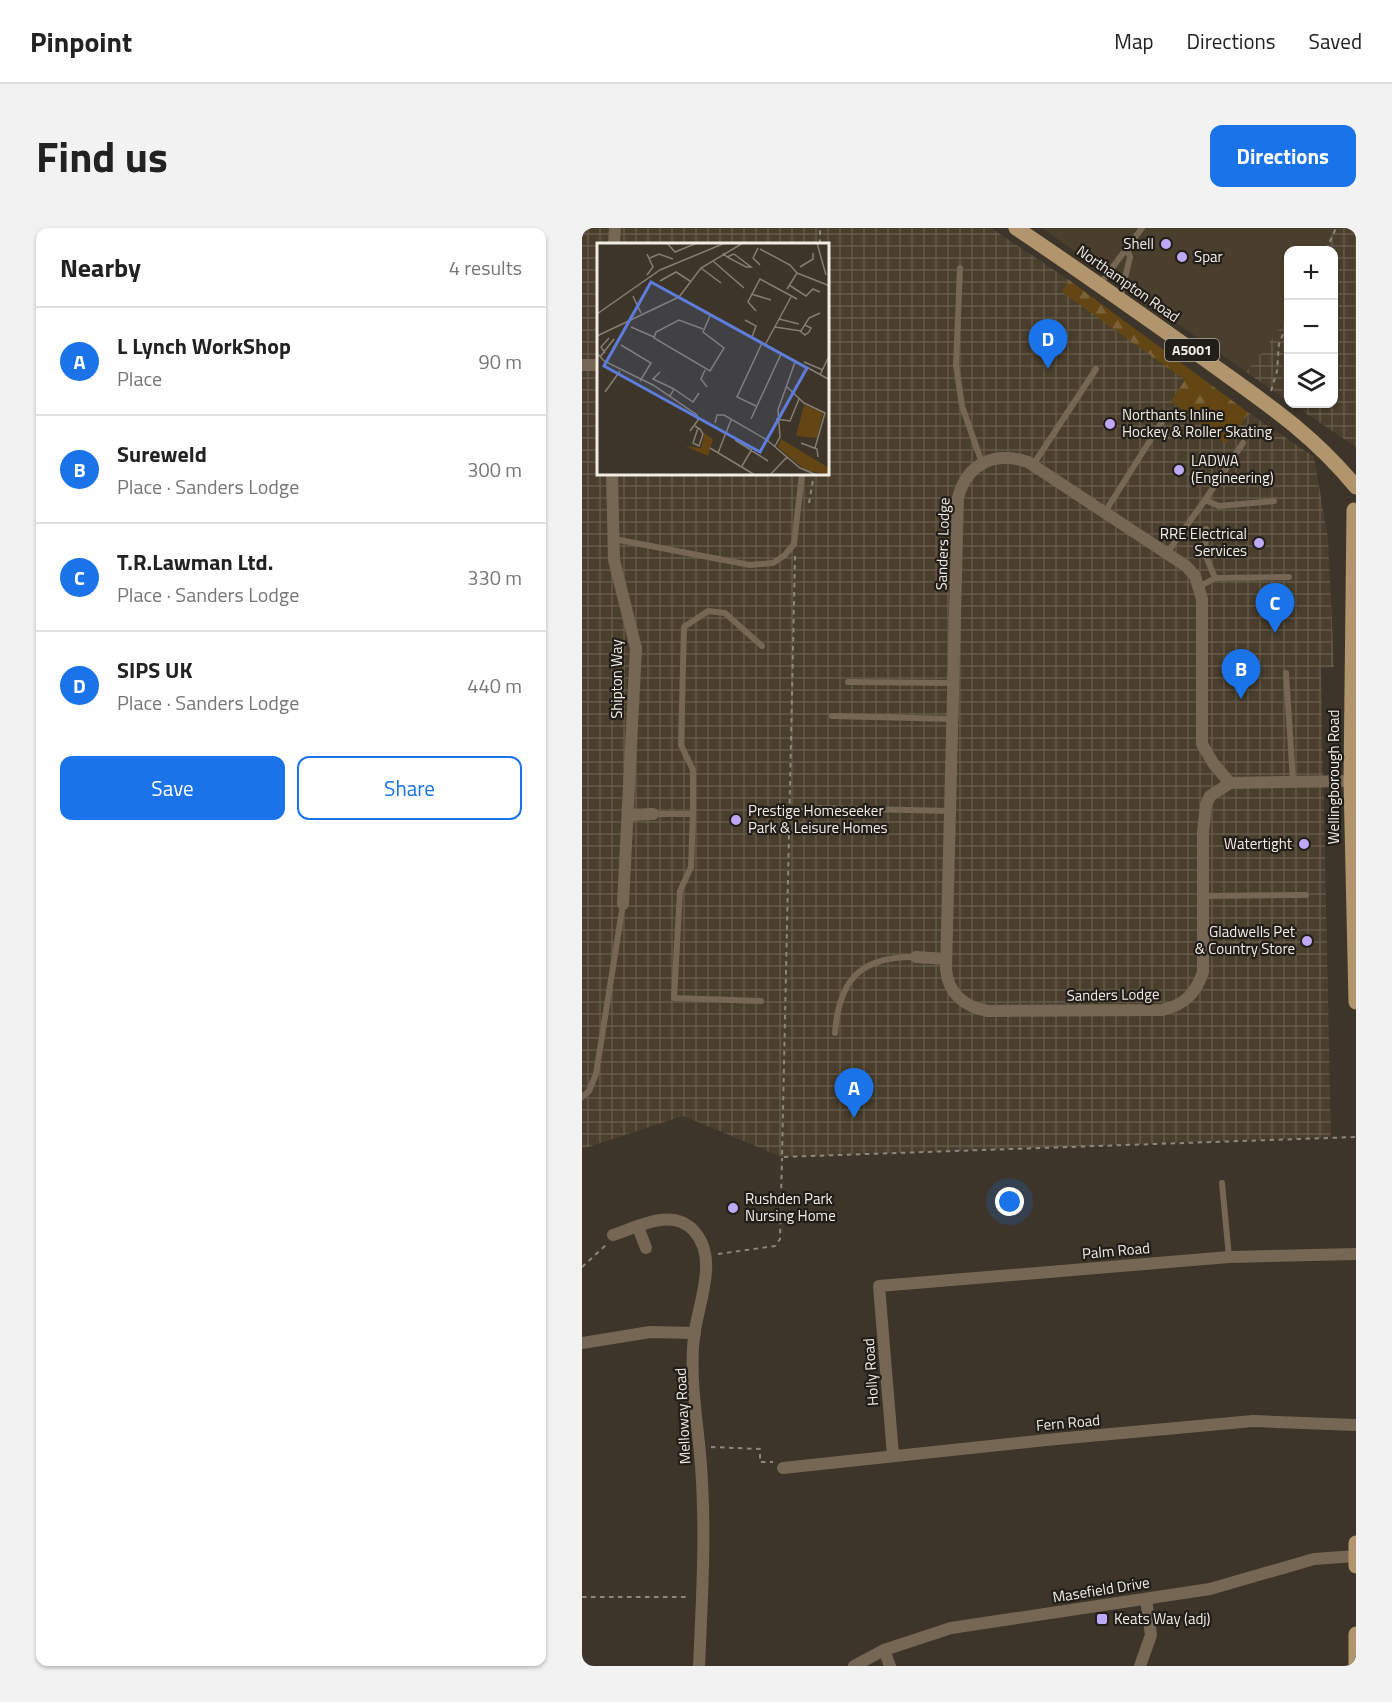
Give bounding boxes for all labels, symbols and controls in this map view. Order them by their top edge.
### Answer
text: Pinpoint [30,20,132,63]
text: Map [1114,25,1154,57]
text: Directions [1187,25,1276,57]
text: Saved [1309,25,1362,57]
text: Find us [36,124,168,188]
button: Directions [1210,125,1356,187]
place label: Shell [1123,232,1154,255]
marker: Shell [1159,237,1173,251]
street label: Northampton Road [1072,239,1185,328]
inset map [597,243,830,476]
place label: Spar [1194,245,1223,268]
map controls [1284,246,1338,408]
button: + [1284,246,1338,300]
text: Nearby [60,248,141,287]
marker: Spar [1175,250,1189,264]
text: 4 results [449,252,522,283]
button: − [1284,300,1338,354]
pin: D [1028,320,1068,369]
text: L Lynch WorkShop [117,329,291,363]
road number: A5001 [1165,339,1219,361]
text: A [73,346,86,377]
text: 90 m [478,346,522,377]
button: layers [1284,354,1338,408]
text: Place [117,363,162,394]
place label: Northants Inline Hockey & Roller Skating [1122,403,1273,443]
marker: Northants Inline Hockey & Roller Skating [1103,417,1117,431]
text: Sureweld [117,437,207,471]
place label: LADWA (Engineering) [1191,449,1274,489]
text: B [73,454,86,485]
text: 300 m [467,454,522,485]
marker: LADWA (Engineering) [1172,463,1186,477]
text: Place · Sanders Lodge [117,471,299,502]
street label: Sanders Lodge [929,497,956,591]
place label: RRE Electrical Services [1160,522,1247,562]
marker: RRE Electrical Services [1252,536,1266,550]
text: T.R.Lawman Ltd. [117,545,273,579]
text: C [74,562,85,593]
text: 330 m [467,562,522,593]
text: Place · Sanders Lodge [117,579,299,610]
pin: C [1256,584,1294,633]
street label: Shipton Way [605,639,628,719]
pin: B [1222,650,1260,699]
text: SIPS UK [117,653,192,687]
text: D [73,670,86,701]
text: 440 m [467,670,522,701]
text: Place · Sanders Lodge [117,687,299,718]
street label: Wellingborough Road [1322,710,1345,844]
button: Save [60,756,285,820]
button: Share [297,756,522,820]
place label: Prestige Homeseeker Park & Leisure Homes [748,799,888,839]
marker: Prestige Homeseeker Park & Leisure Homes [729,813,743,827]
place label: Watertight [1224,832,1293,855]
marker: Watertight [1297,837,1311,851]
place label: Gladwells Pet & Country Store [1195,920,1296,960]
marker: Gladwells Pet & Country Store [1300,934,1314,948]
street label: Sanders Lodge [1066,982,1160,1007]
pin: A [834,1068,874,1118]
place label: Rushden Park Nursing Home [745,1187,836,1227]
your location [995,1187,1024,1216]
marker: Rushden Park Nursing Home [726,1201,740,1215]
street label: Palm Road [1081,1236,1151,1265]
street label: Holly Road [857,1337,884,1407]
street label: Melloway Road [668,1367,697,1465]
street label: Fern Road [1035,1408,1101,1437]
street label: Masefield Drive [1051,1570,1151,1609]
place label: Keats Way (adj) [1114,1607,1211,1630]
marker: Keats Way (adj) [1095,1612,1109,1626]

